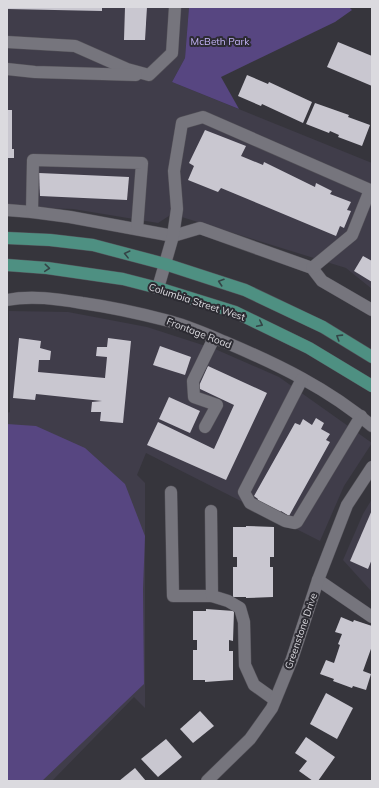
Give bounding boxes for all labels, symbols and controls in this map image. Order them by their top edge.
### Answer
park label: McBeth Park [191,35,250,48]
one-way arrow [124,250,131,259]
one-way arrow [44,263,50,272]
one-way arrow [218,278,225,287]
street label: Columbia Street West [147,280,247,324]
street label: Frontage Road [165,315,233,351]
one-way arrow [256,319,263,327]
one-way arrow [336,334,343,342]
street label: Greenstone Drive [282,591,320,671]

